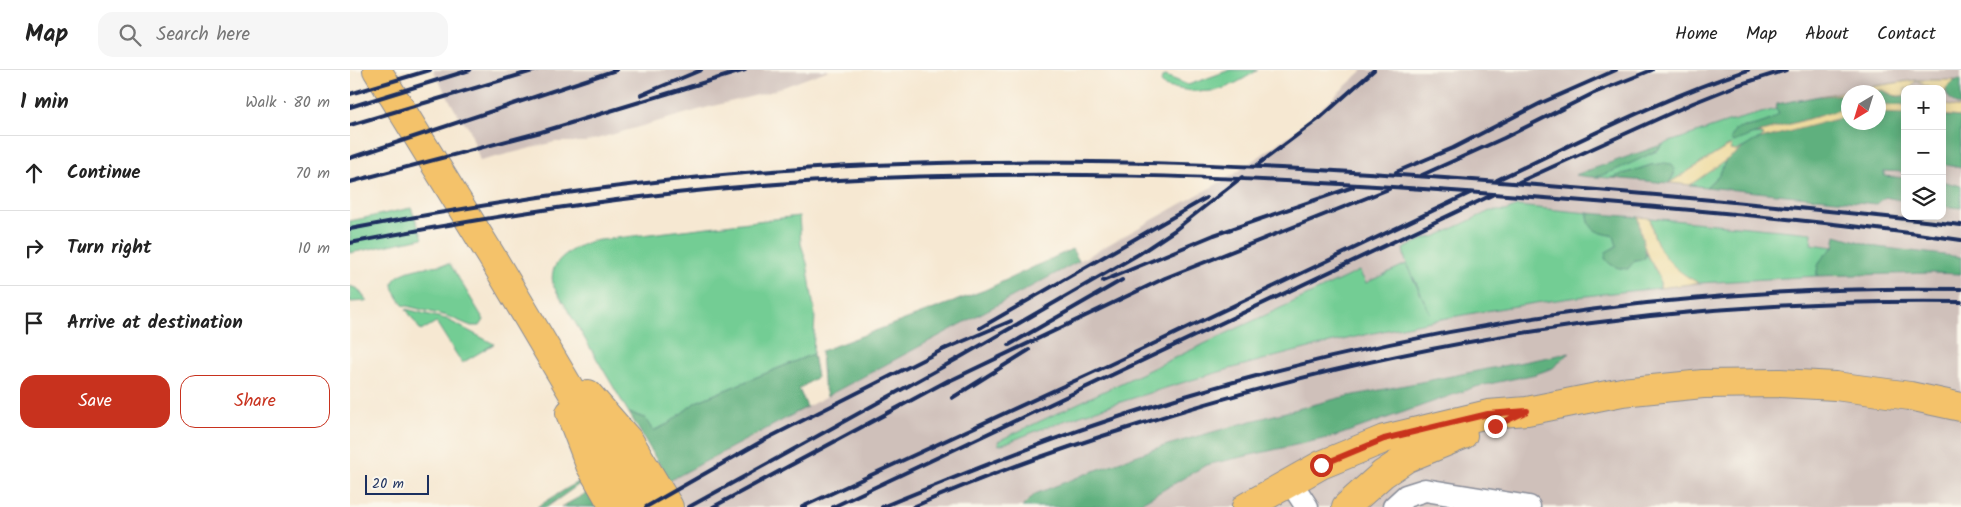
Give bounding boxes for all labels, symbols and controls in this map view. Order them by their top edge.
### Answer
search box [98,12,448,57]
text: Map [25,15,68,54]
text: Search here [156,20,250,50]
text: Home [1675,20,1718,49]
text: Map [1746,20,1777,49]
text: About [1805,20,1849,49]
text: Contact [1877,20,1936,49]
icon: search [116,21,144,49]
north arrow [1841,85,1886,130]
map controls [1901,85,1946,220]
button: + [1901,85,1946,130]
text: 1 min [20,86,69,119]
text: Walk · 80 m [245,90,330,115]
button: − [1901,130,1946,175]
text: Continue [67,158,140,188]
icon: ahead [20,159,48,187]
text: 70 m [295,161,330,186]
button: layers [1901,175,1946,220]
text: Turn right [67,233,152,263]
icon: right [20,234,48,262]
text: 10 m [298,236,330,261]
text: Arrive at destination [67,308,243,338]
icon: arrive [20,309,48,337]
button: Save [20,375,170,428]
button: Share [180,375,330,428]
route end [1484,415,1507,438]
route start [1310,454,1333,477]
scale bar [365,472,429,495]
text: 20 m [372,473,404,495]

